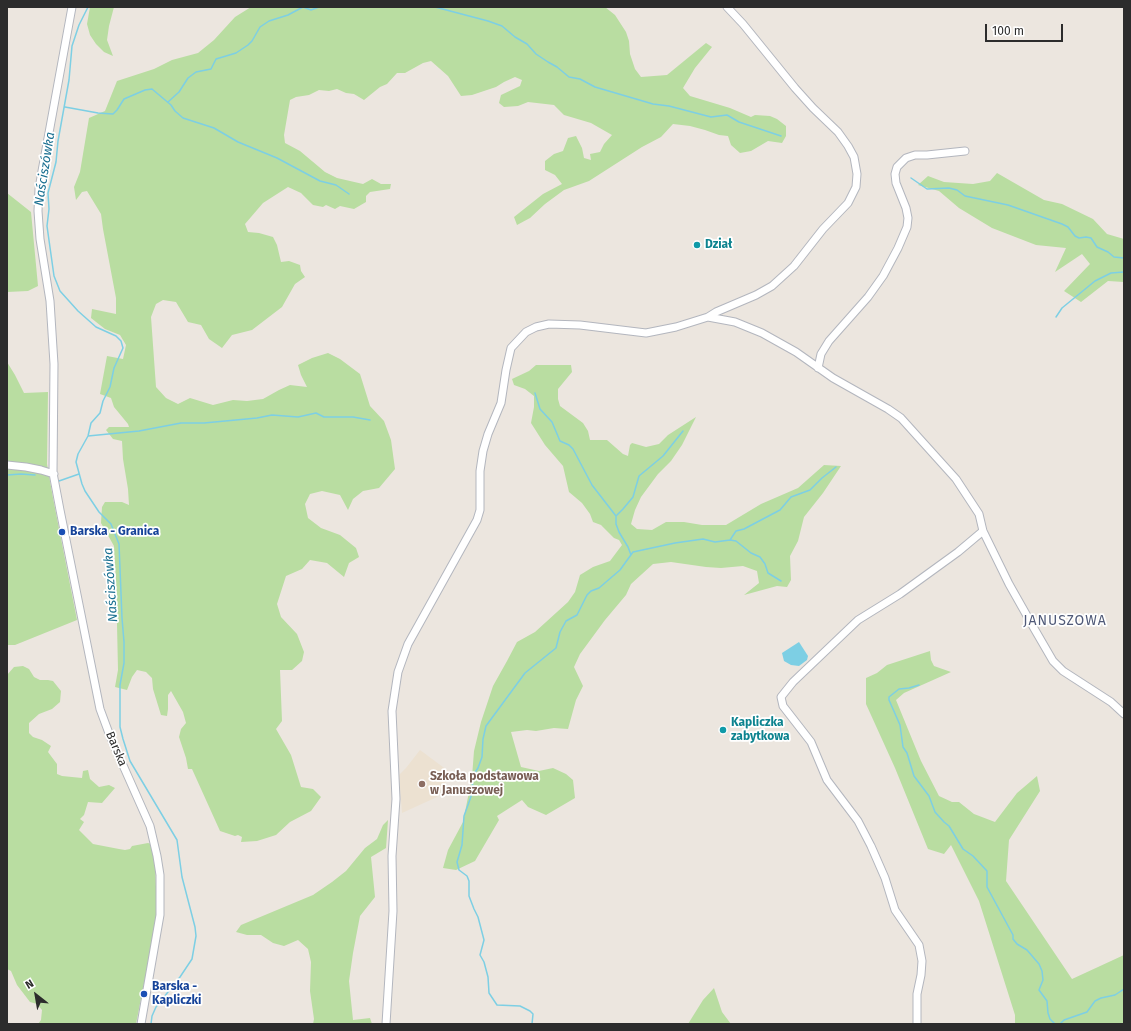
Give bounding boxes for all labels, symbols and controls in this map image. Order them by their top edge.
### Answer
scale bar [987,16,1065,42]
text: 100 m [992,24,1024,38]
water label: Naściszówka [31,131,59,207]
place label: Dział [705,238,732,252]
marker: Dział [692,240,702,250]
place label: Barska - Granica [70,525,159,539]
marker: Barska - Granica [57,527,67,537]
water label: Naściszówka [101,547,121,623]
district label: JANUSZOWA [1023,613,1107,629]
place label: Kapliczka zabytkowa [731,716,790,744]
marker: Kapliczka zabytkowa [718,725,728,735]
street label: Barska [102,729,130,769]
place label: Szkoła podstawowa w Januszowej [430,770,539,798]
marker: Szkoła podstawowa w Januszowej [417,779,427,789]
north arrow [16,975,56,1015]
text: N [23,977,36,992]
place label: Barska - Kapliczki [152,980,201,1008]
marker: Barska - Kapliczki [139,989,149,999]

